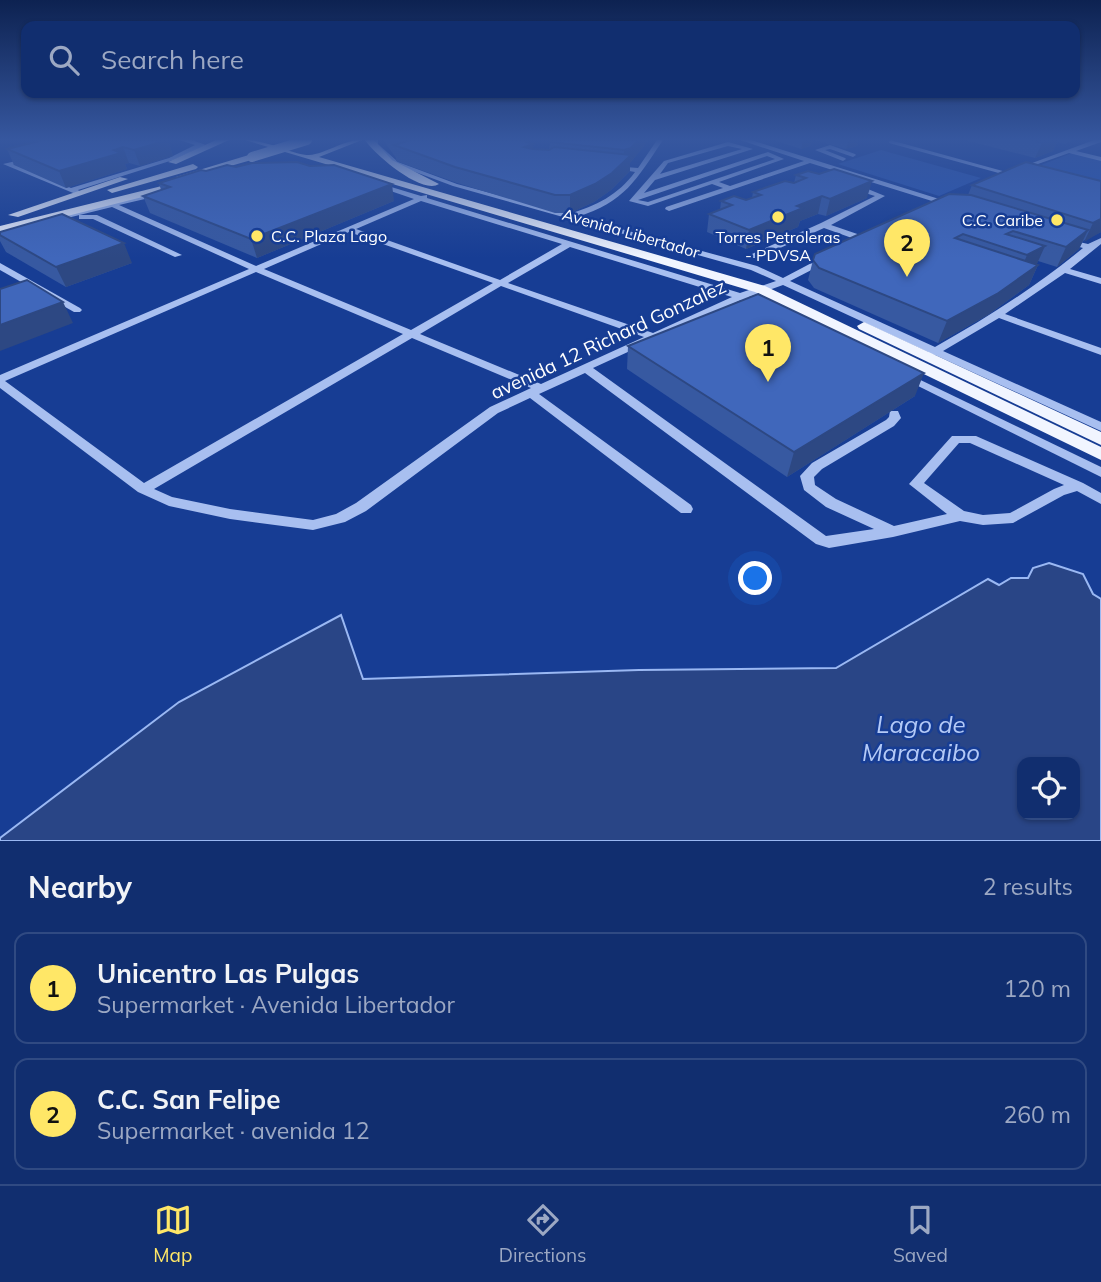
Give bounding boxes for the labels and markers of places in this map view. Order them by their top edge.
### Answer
marker: Torres Petroleras - PDVSA [770,209,786,225]
place label: C.C. Caribe [962,210,1043,230]
marker: C.C. Caribe [1049,212,1065,228]
pin: 2 [884,219,930,277]
place label: C.C. Plaza Lago [271,226,387,246]
place label: Torres Petroleras - PDVSA [716,227,840,265]
marker: C.C. Plaza Lago [249,228,265,244]
pin: 1 [745,324,791,382]

